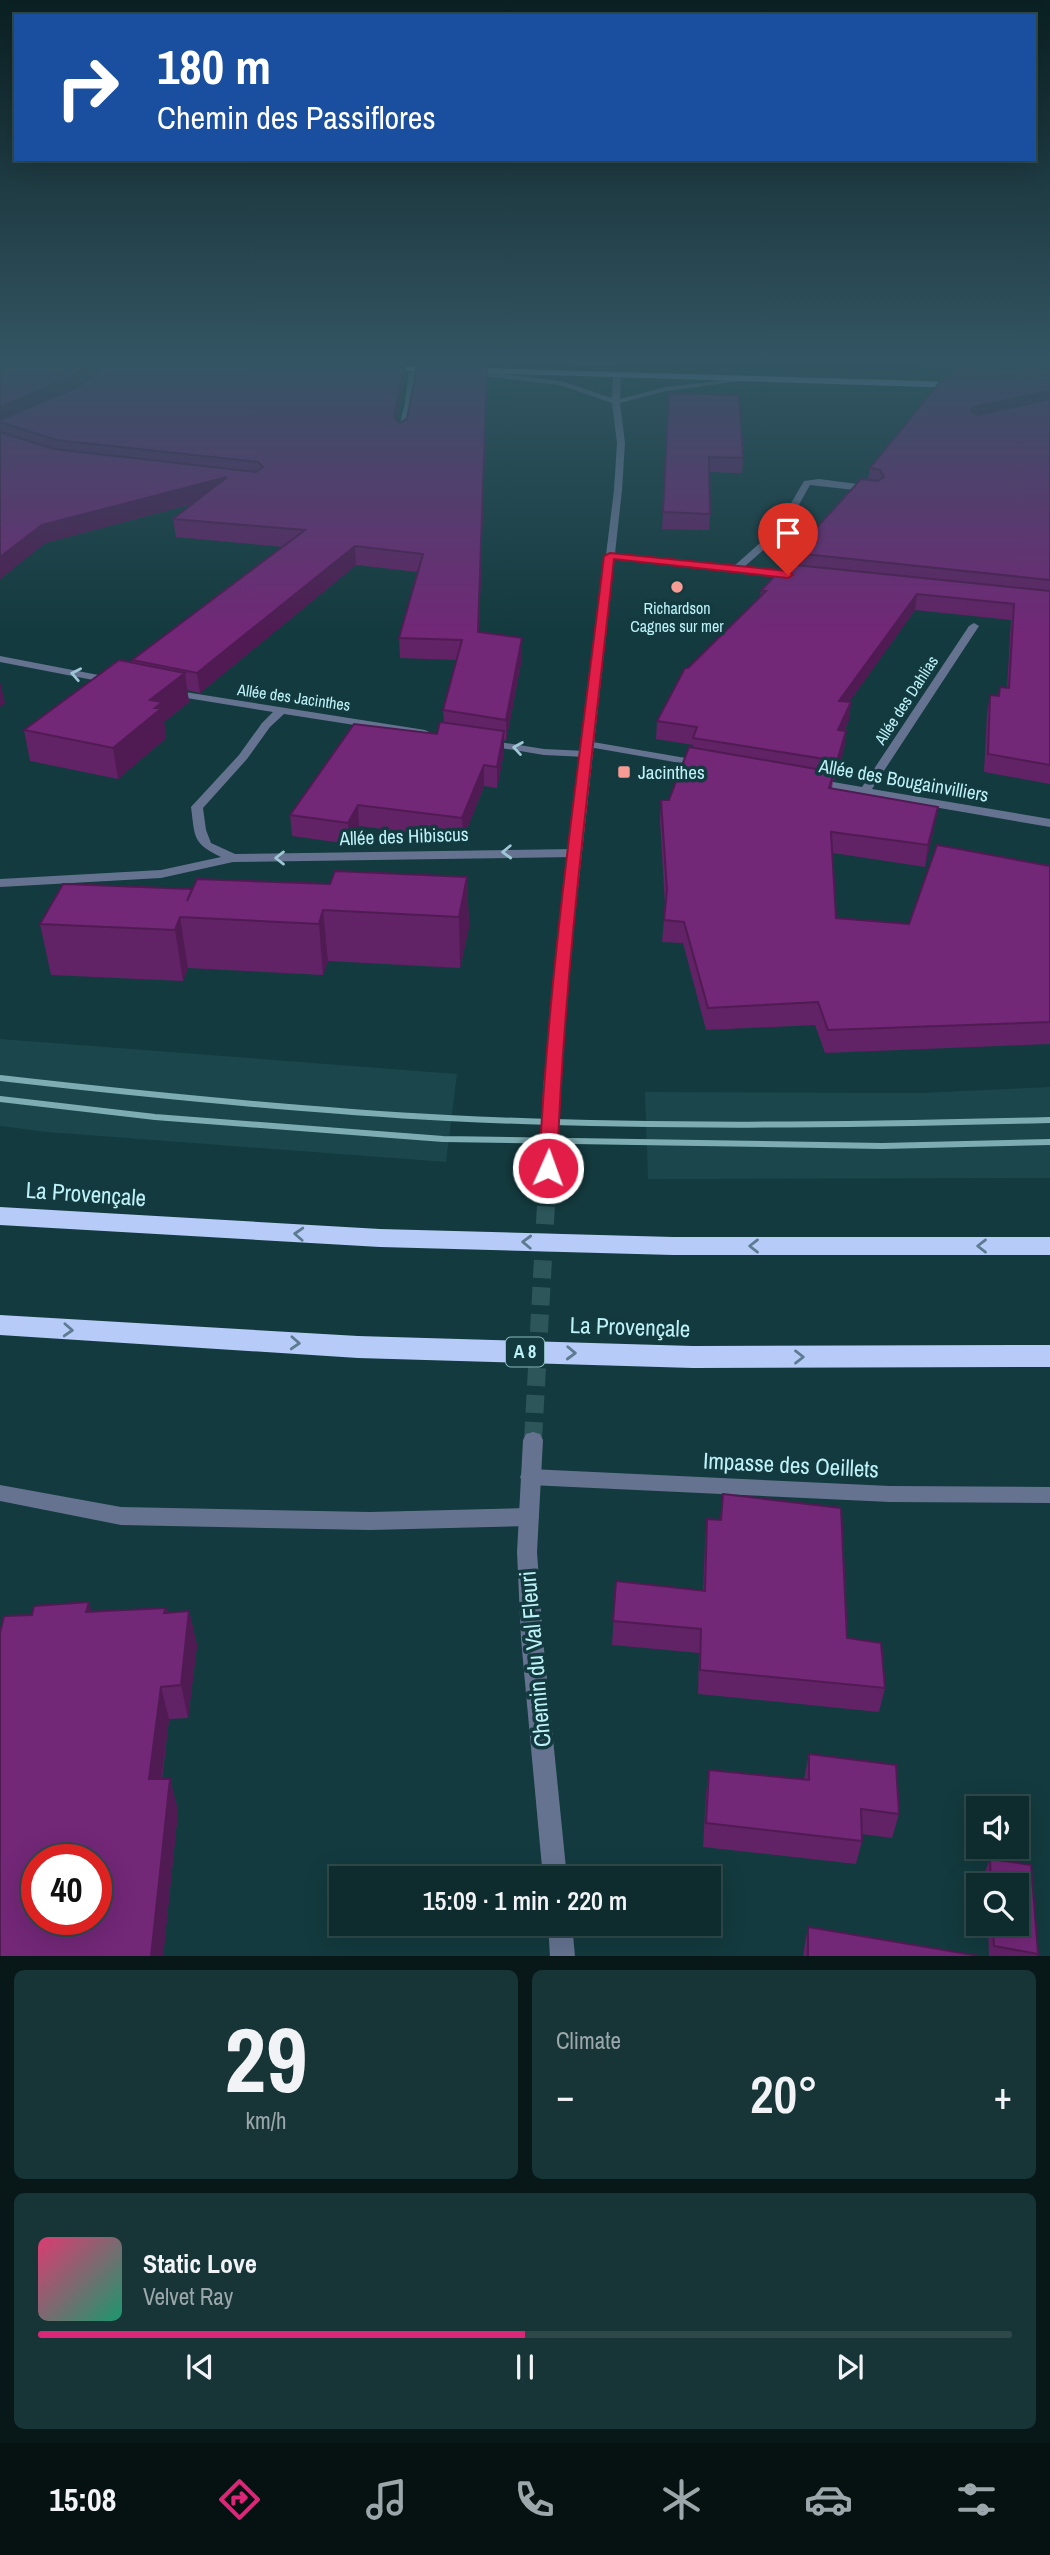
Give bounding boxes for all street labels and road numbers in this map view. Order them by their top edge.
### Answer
street label: Allée des Dahlias [868,651,943,750]
street label: Allée des Jacinthes [235,678,352,716]
street label: Allée des Bougainvilliers [816,752,991,808]
street label: Allée des Hibiscus [338,821,469,851]
street label: La Provençale [25,1174,147,1213]
street label: La Provençale [569,1309,691,1344]
road number: A 8 [506,1338,544,1366]
street label: Impasse des Oeillets [702,1444,880,1485]
street label: Chemin du Val Fleuri [511,1570,558,1748]

